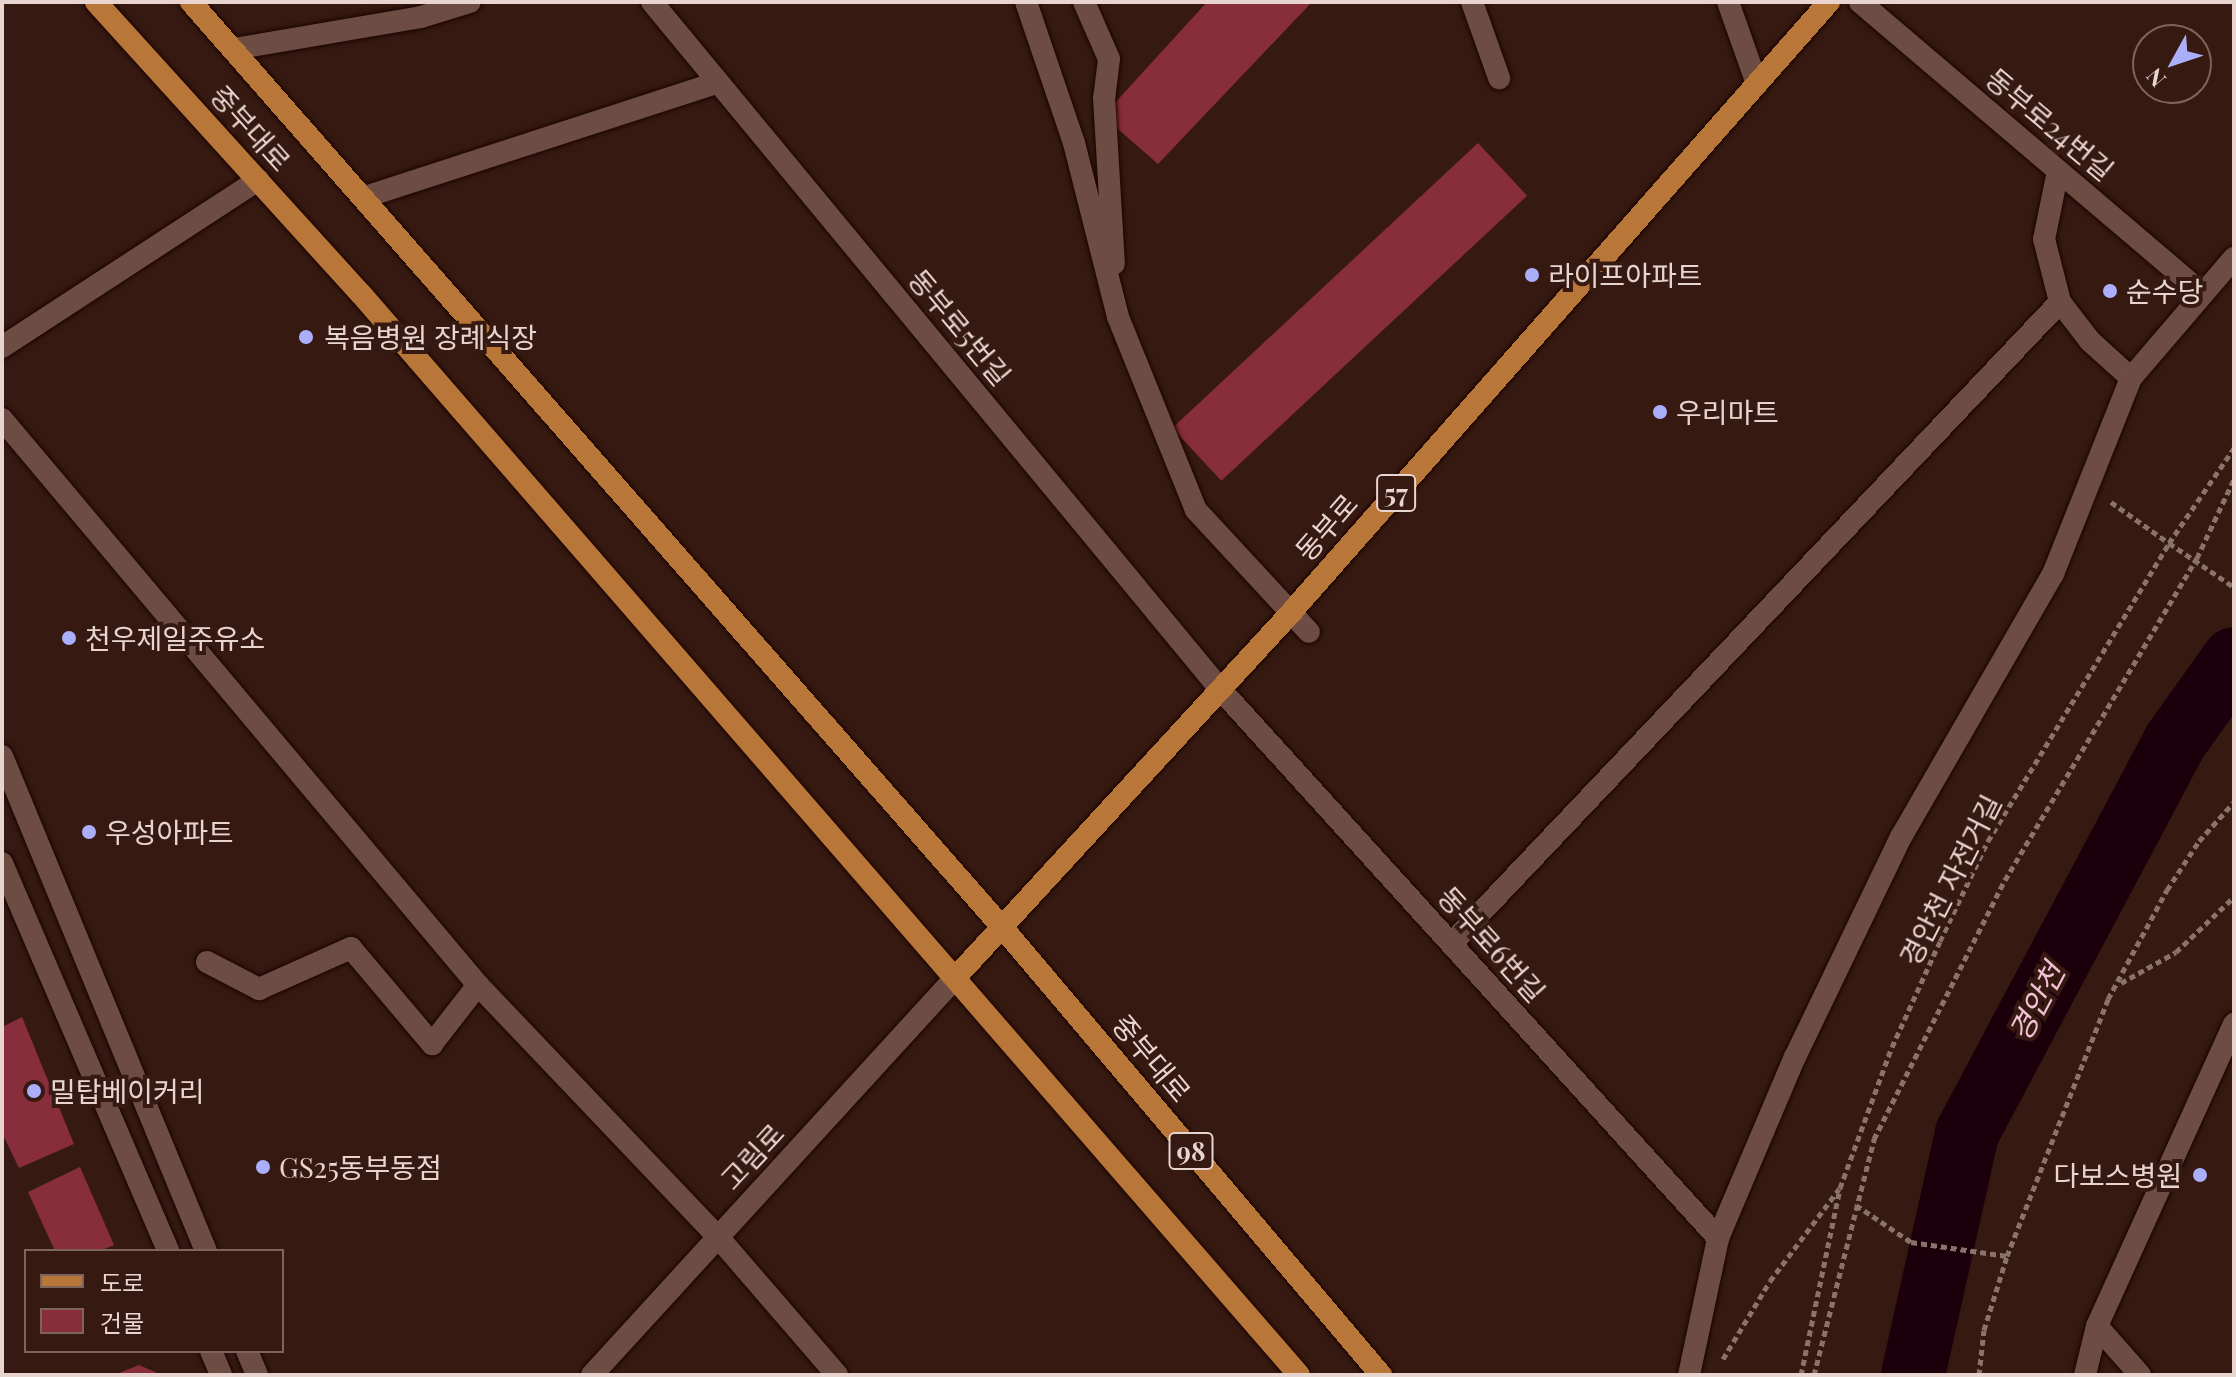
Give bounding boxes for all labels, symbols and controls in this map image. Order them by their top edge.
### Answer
north arrow [2132,24,2212,104]
street label: 동부로24번길 [1979,61,2121,187]
text: N [2139,62,2172,94]
street label: 중부대로 [204,78,298,178]
place label: 라이프아파트 [1548,258,1703,292]
street label: 동부로5번길 [902,262,1018,392]
marker: 라이프아파트 [1523,266,1541,284]
place label: 순수당 [2126,274,2203,308]
marker: 순수당 [2101,282,2119,300]
place label: 복음병원 장례식장 [324,320,537,354]
marker: 복음병원 장례식장 [295,326,317,348]
place label: 우리마트 [1676,395,1779,429]
marker: 우리마트 [1651,403,1669,421]
road number: 57 [1376,471,1416,515]
street label: 동부로 [1288,487,1364,567]
place label: 천우제일주유소 [85,621,265,655]
marker: 천우제일주유소 [60,629,78,647]
street label: 경안천 자전거길 [1893,789,2007,971]
place label: 우성아파트 [105,815,234,849]
marker: 우성아파트 [80,823,98,841]
street label: 동부로6번길 [1432,880,1552,1008]
water label: 경안천 [2001,957,2071,1047]
street label: 중부대로 [1106,1008,1198,1108]
place label: 밀탑베이커리 [50,1074,205,1108]
marker: 밀탑베이커리 [25,1082,43,1100]
street label: 고림로 [713,1116,791,1196]
road number: 98 [1167,1129,1215,1173]
place label: GS25동부동점 [279,1150,442,1184]
marker: GS25동부동점 [254,1158,272,1176]
place label: 다보스병원 [2053,1158,2182,1192]
marker: 다보스병원 [2189,1164,2211,1186]
legend [24,1249,284,1353]
text: 도로 [100,1266,144,1298]
text: 건물 [100,1306,144,1338]

